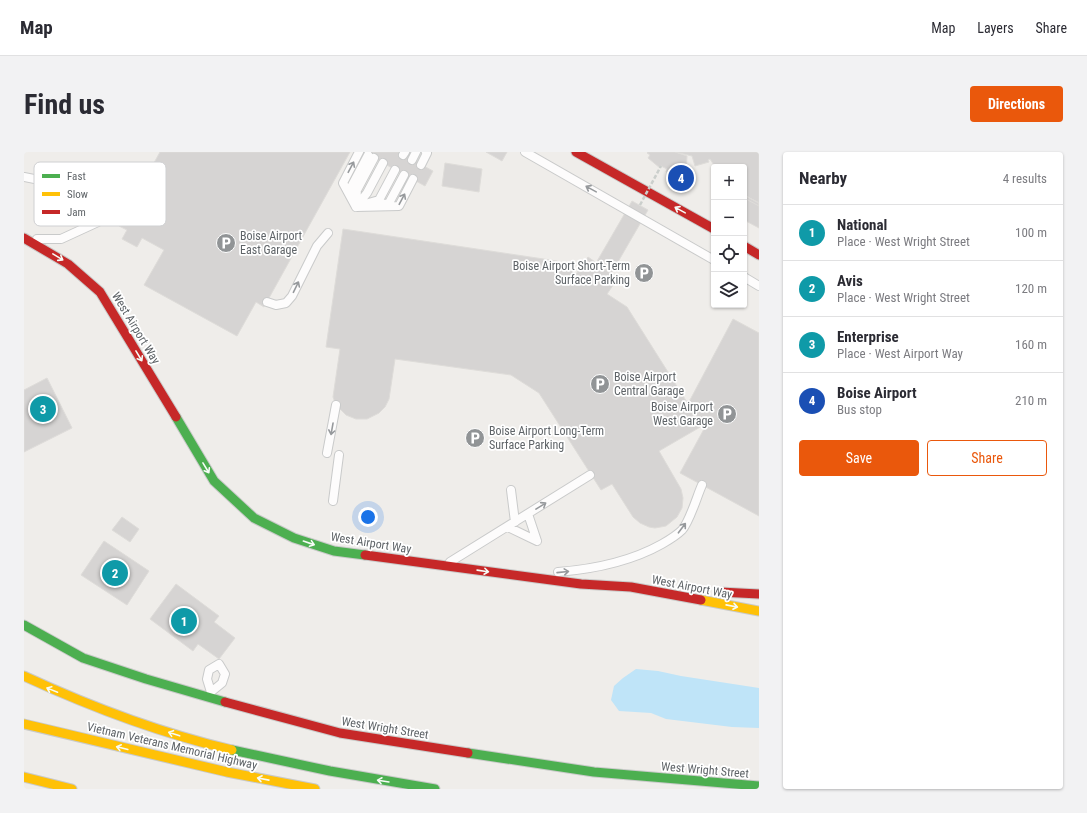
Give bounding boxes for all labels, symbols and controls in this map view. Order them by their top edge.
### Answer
text: Map [20,16,53,39]
text: Map [931,20,955,36]
text: Layers [977,20,1014,36]
text: Share [1036,20,1067,36]
button: Directions [970,86,1063,122]
text: Find us [24,88,105,121]
one-way arrow [348,161,356,173]
legend [34,162,166,226]
pin: 4 [668,163,694,193]
map controls [711,164,747,308]
button: + [711,164,747,200]
text: Nearby [799,168,847,188]
text: Fast [67,170,86,183]
text: 4 results [1003,171,1047,186]
one-way arrow [585,185,597,193]
text: Slow [67,188,88,201]
one-way arrow [399,193,407,205]
button: − [711,200,747,236]
text: Jam [67,206,86,219]
one-way arrow [674,206,686,214]
text: National [837,216,887,234]
text: 1 [809,225,815,240]
text: 100 m [1015,225,1047,240]
place label: Boise Airport East Garage [240,229,302,257]
parking icon: Boise Airport East Garage [215,232,237,254]
text: Place · West Wright Street [837,234,970,249]
button: locate [711,236,747,272]
one-way arrow [52,254,64,262]
place label: Boise Airport Short-Term Surface Parking [513,259,630,287]
parking icon: Boise Airport Short-Term Surface Parking [633,262,655,284]
button: layers [711,272,747,308]
text: Avis [837,272,863,290]
text: 2 [809,281,815,296]
text: 120 m [1015,281,1047,296]
one-way arrow [293,282,300,294]
street label: West Airport Way [109,289,163,367]
text: Place · West Wright Street [837,290,970,305]
text: Enterprise [837,328,899,346]
text: 3 [809,337,815,352]
text: 160 m [1015,337,1047,352]
text: Place · West Airport Way [837,346,963,361]
one-way arrow [135,350,143,362]
place label: Boise Airport Central Garage [614,370,684,398]
parking icon: Boise Airport Central Garage [589,373,611,395]
text: Boise Airport [837,384,917,402]
text: 4 [809,393,815,408]
text: 210 m [1015,393,1047,408]
pin: 3 [30,394,56,424]
place label: Boise Airport West Garage [651,400,713,428]
text: Bus stop [837,402,882,417]
parking icon: Boise Airport West Garage [716,403,738,425]
one-way arrow [328,422,336,435]
place label: Boise Airport Long-Term Surface Parking [489,424,604,452]
parking icon: Boise Airport Long-Term Surface Parking [464,427,486,449]
button: Save [799,440,919,476]
button: Share [927,440,1047,476]
one-way arrow [202,462,210,474]
one-way arrow [535,502,546,510]
your location [358,507,378,527]
one-way arrow [678,523,686,534]
street label: West Airport Way [330,530,412,556]
one-way arrow [302,539,314,547]
pin: 2 [102,558,128,588]
one-way arrow [476,567,489,574]
one-way arrow [556,568,569,576]
street label: West Airport Way [651,572,733,602]
one-way arrow [725,602,738,610]
pin: 1 [171,606,197,636]
one-way arrow [47,685,59,693]
street label: West Wright Street [340,714,430,742]
street label: Vietnam Veterans Memorial Highway [86,720,258,772]
one-way arrow [168,730,181,737]
one-way arrow [116,744,129,752]
street label: West Wright Street [661,759,750,781]
one-way arrow [257,775,270,783]
one-way arrow [377,776,390,784]

